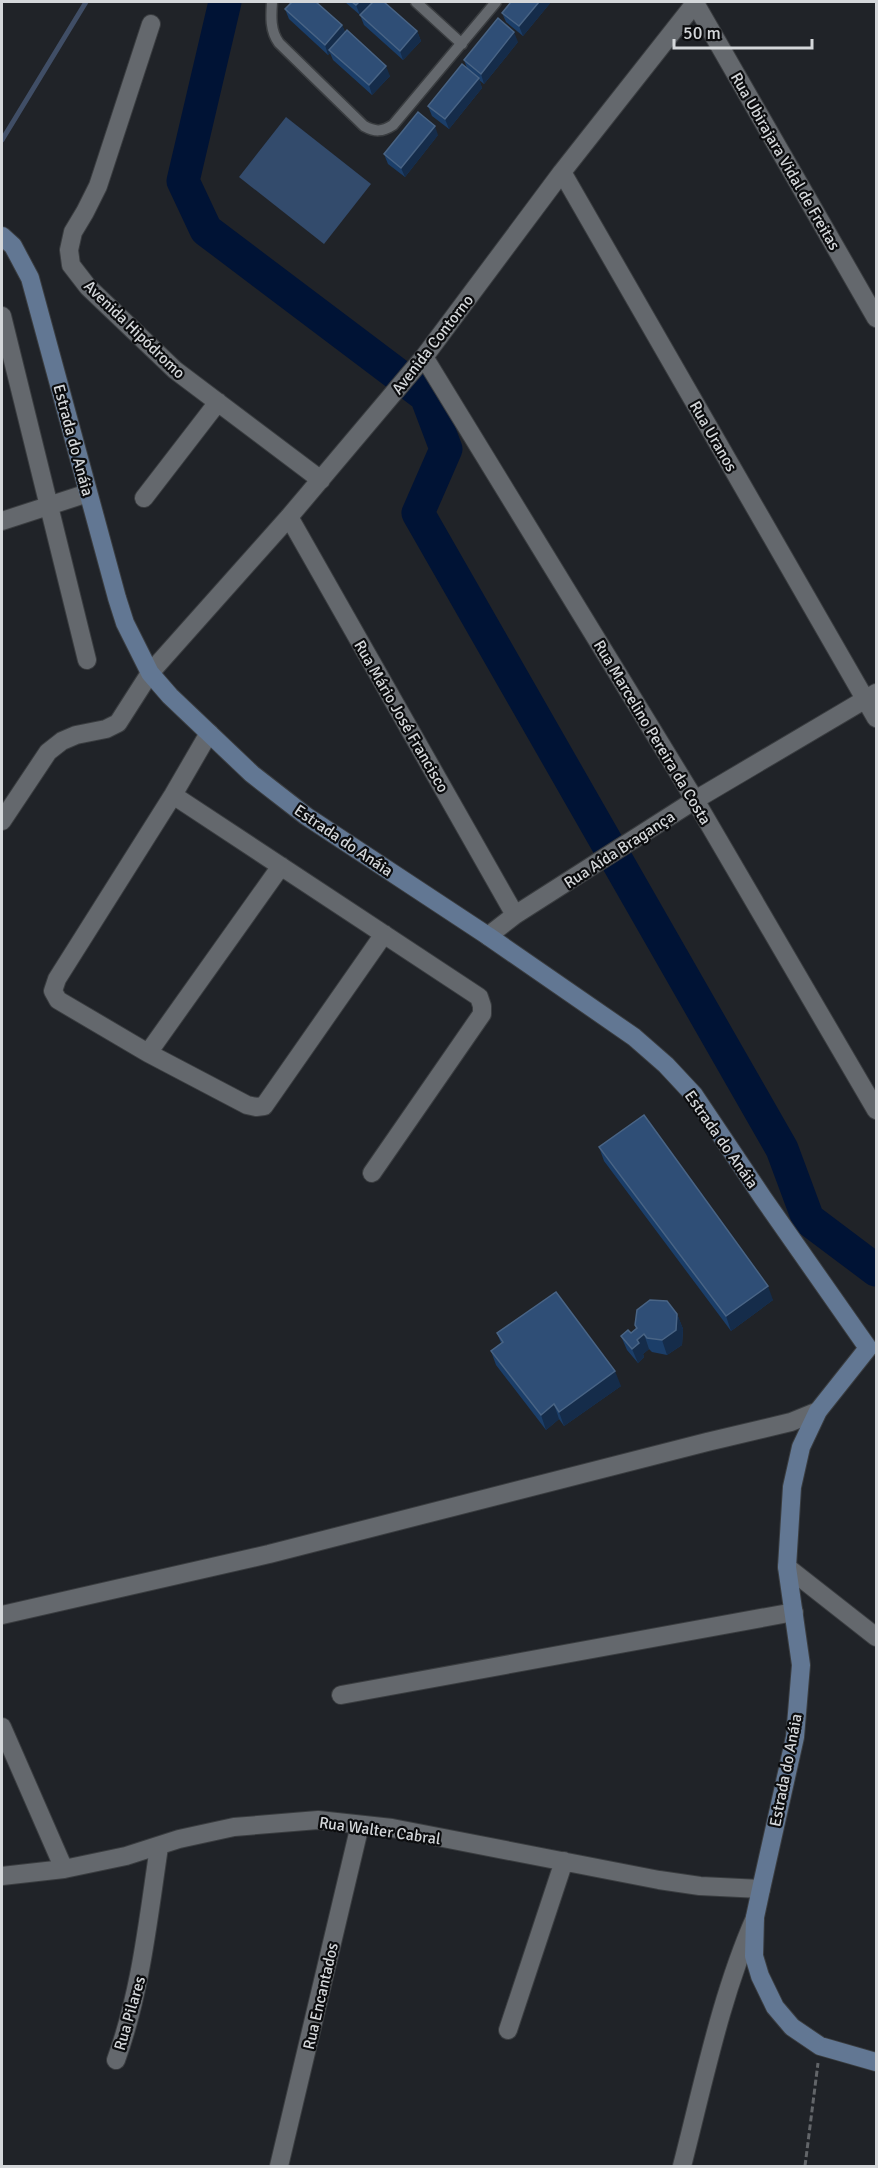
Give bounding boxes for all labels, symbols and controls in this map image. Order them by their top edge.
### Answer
scale bar [674,12,812,50]
text: 50 m [683,22,721,44]
street label: Rua Ubirajara Vidal de Freitas [726,69,844,254]
street label: Avenida Hipódromo [79,276,189,383]
street label: Avenida Contorno [388,291,478,398]
street label: Estrada do Anáia [48,382,98,498]
street label: Rua Uranos [685,398,741,475]
street label: Rua Mário José Francisco [349,637,453,796]
street label: Rua Marcelino Pereira da Costa [589,637,715,828]
street label: Estrada do Anáia [290,800,397,881]
street label: Rua Aída Bragança [560,807,679,893]
street label: Estrada do Anáia [680,1087,762,1192]
street label: Estrada do Anáia [765,1712,807,1829]
street label: Rua Walter Cabral [318,1813,442,1849]
street label: Rua Encantados [299,1941,343,2052]
street label: Rua Pilares [110,1974,150,2053]

